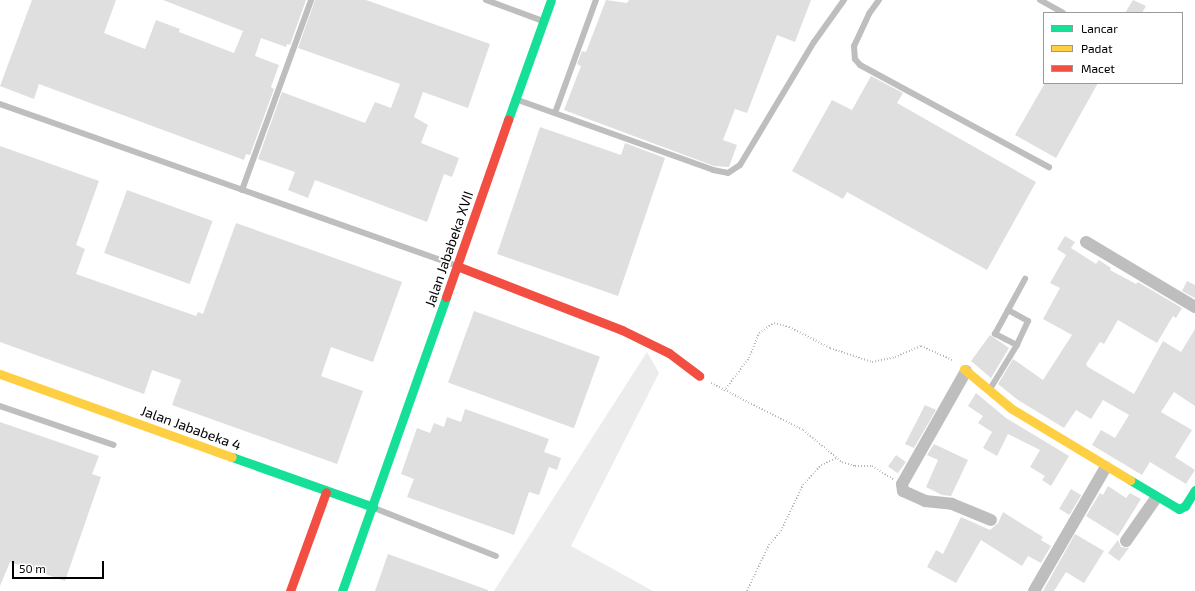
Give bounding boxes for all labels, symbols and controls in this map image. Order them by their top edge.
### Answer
legend [1043,12,1183,84]
text: Lancar [1081,21,1118,35]
text: Padat [1081,41,1113,55]
text: Macet [1081,61,1115,75]
street label: Jalan Jababeka XVII [421,189,477,309]
street label: Jalan Jababeka 4 [138,402,244,454]
scale bar [14,553,106,579]
text: 50 m [19,561,46,575]

